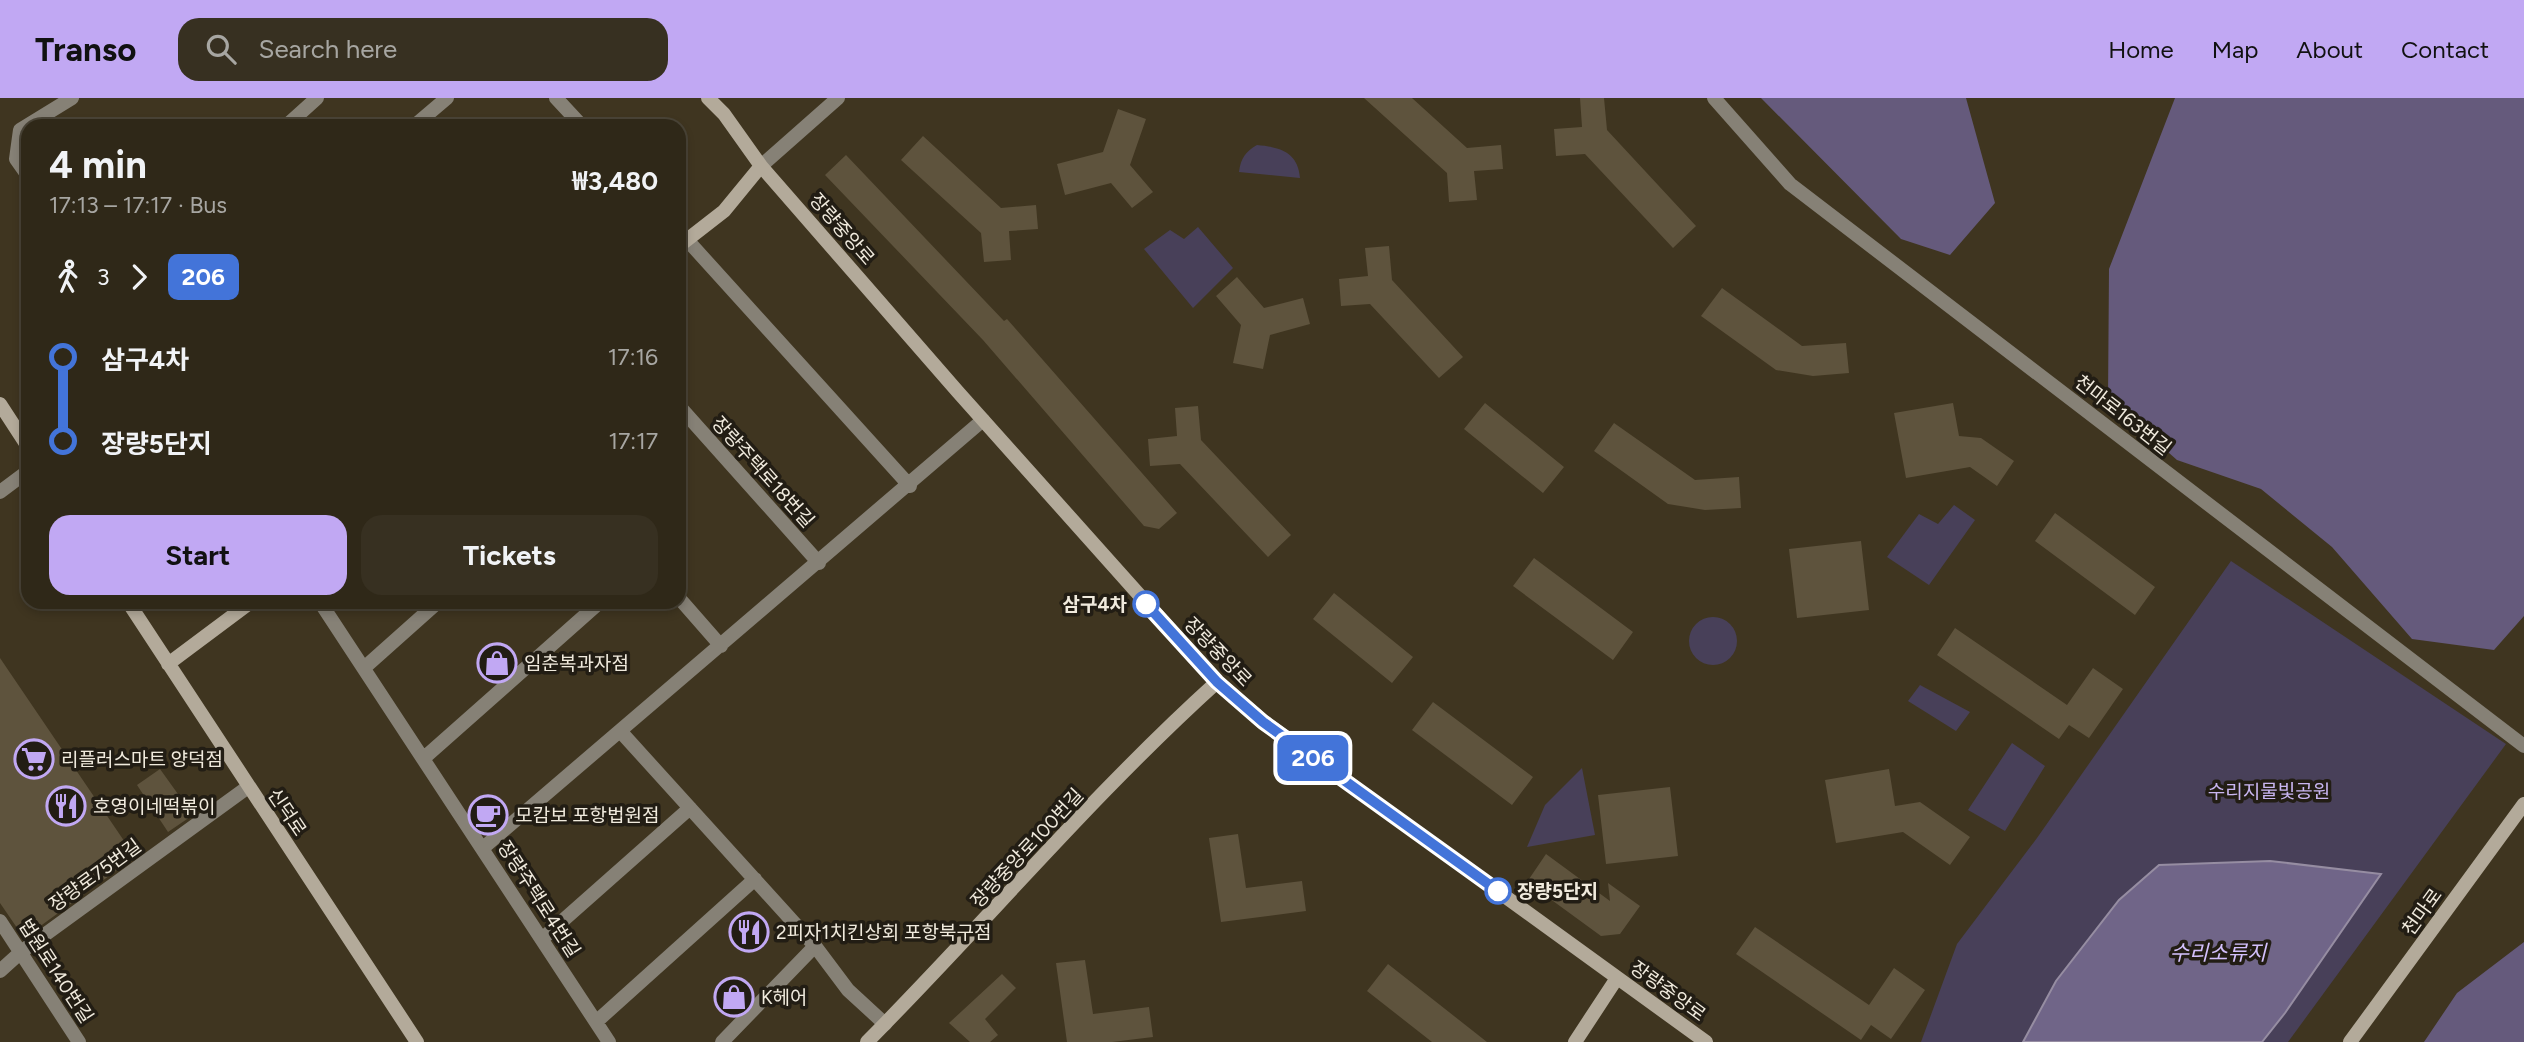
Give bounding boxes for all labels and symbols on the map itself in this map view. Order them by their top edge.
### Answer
street label: 장량중앙로 [805,188,879,270]
street label: 천마로163번길 [2070,370,2176,460]
street label: 장량주택로18번길 [707,412,819,532]
marker: 삼구4차 [1133,591,1159,617]
place label: 삼구4차 [1063,593,1128,616]
street label: 장량중앙로 [1179,613,1257,691]
shop icon: 임춘복과자점 [476,642,518,684]
place label: 임춘복과자점 [524,652,629,675]
line badge: 206 [1273,735,1353,781]
supermarket icon: 리플러스마트 양덕점 [13,738,55,780]
place label: 리플러스마트 양덕점 [61,748,223,771]
park label: 수리지물빛공원 [2208,780,2330,803]
street label: 신덕로 [263,784,311,840]
street label: 장량중앙로100번길 [966,784,1088,912]
restaurant icon: 호영이네떡볶이 [45,785,87,827]
cafe icon: 모캄보 포항법원점 [467,794,509,836]
place label: 호영이네떡볶이 [93,795,215,818]
place label: 모캄보 포항법원점 [515,804,660,827]
street label: 장량로75번길 [44,834,146,916]
street label: 장량주택로4번길 [493,836,585,962]
marker: 장량5단지 [1485,878,1511,904]
place label: 장량5단지 [1517,880,1598,903]
street label: 천마로 [2397,884,2447,940]
restaurant icon: 2피자1치킨상회 포항북구점 [728,911,770,953]
street label: 법원로140번길 [14,915,98,1027]
place label: 2피자1치킨상회 포항북구점 [776,921,991,944]
water label: 수리소류지 [2170,940,2268,965]
street label: 장량중앙로 [1626,956,1710,1026]
shop icon: K헤어 [713,976,755,1018]
place label: K헤어 [761,986,808,1009]

